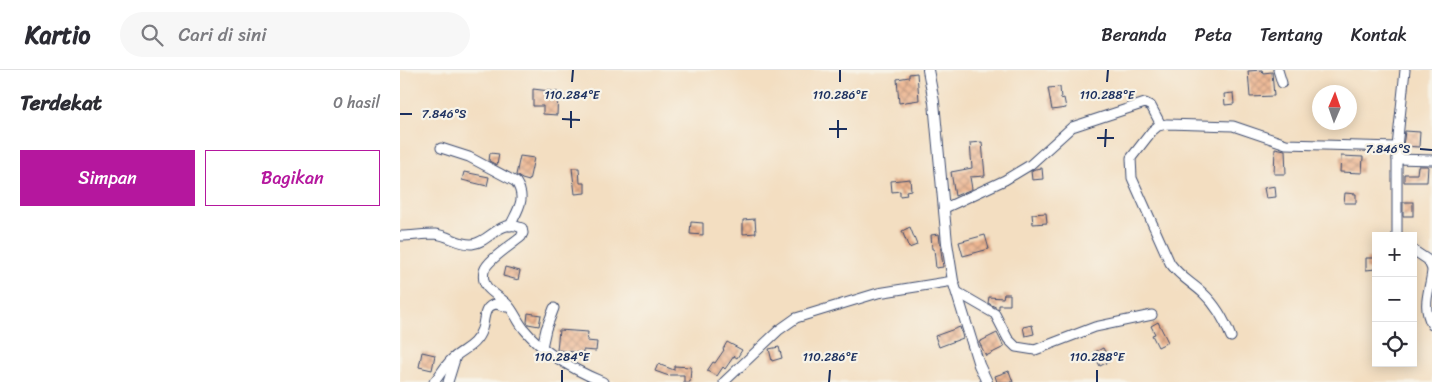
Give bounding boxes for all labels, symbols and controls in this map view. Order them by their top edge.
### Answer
search box [120,12,470,57]
text: Kartio [25,14,90,56]
text: Cari di sini [178,18,267,51]
text: Beranda [1101,19,1167,51]
text: Peta [1195,19,1232,51]
text: Tentang [1260,19,1323,51]
text: Kontak [1351,19,1407,51]
icon: search [138,21,166,49]
text: Terdekat [20,84,102,122]
text: 110.284°E [545,84,601,106]
text: 110.286°E [813,84,868,106]
text: 110.288°E [1080,84,1136,106]
north arrow [1312,85,1357,130]
text: 0 hasil [333,88,380,117]
text: 7.846°S [422,103,467,125]
text: 7.846°S [1366,138,1411,160]
button: Simpan [20,150,195,206]
button: Bagikan [205,150,380,206]
map controls [1372,232,1417,367]
button: + [1372,232,1417,277]
button: − [1372,277,1417,322]
button: locate [1372,322,1417,367]
text: 110.284°E [535,346,591,368]
text: 110.286°E [803,346,858,368]
text: 110.288°E [1070,346,1126,368]

